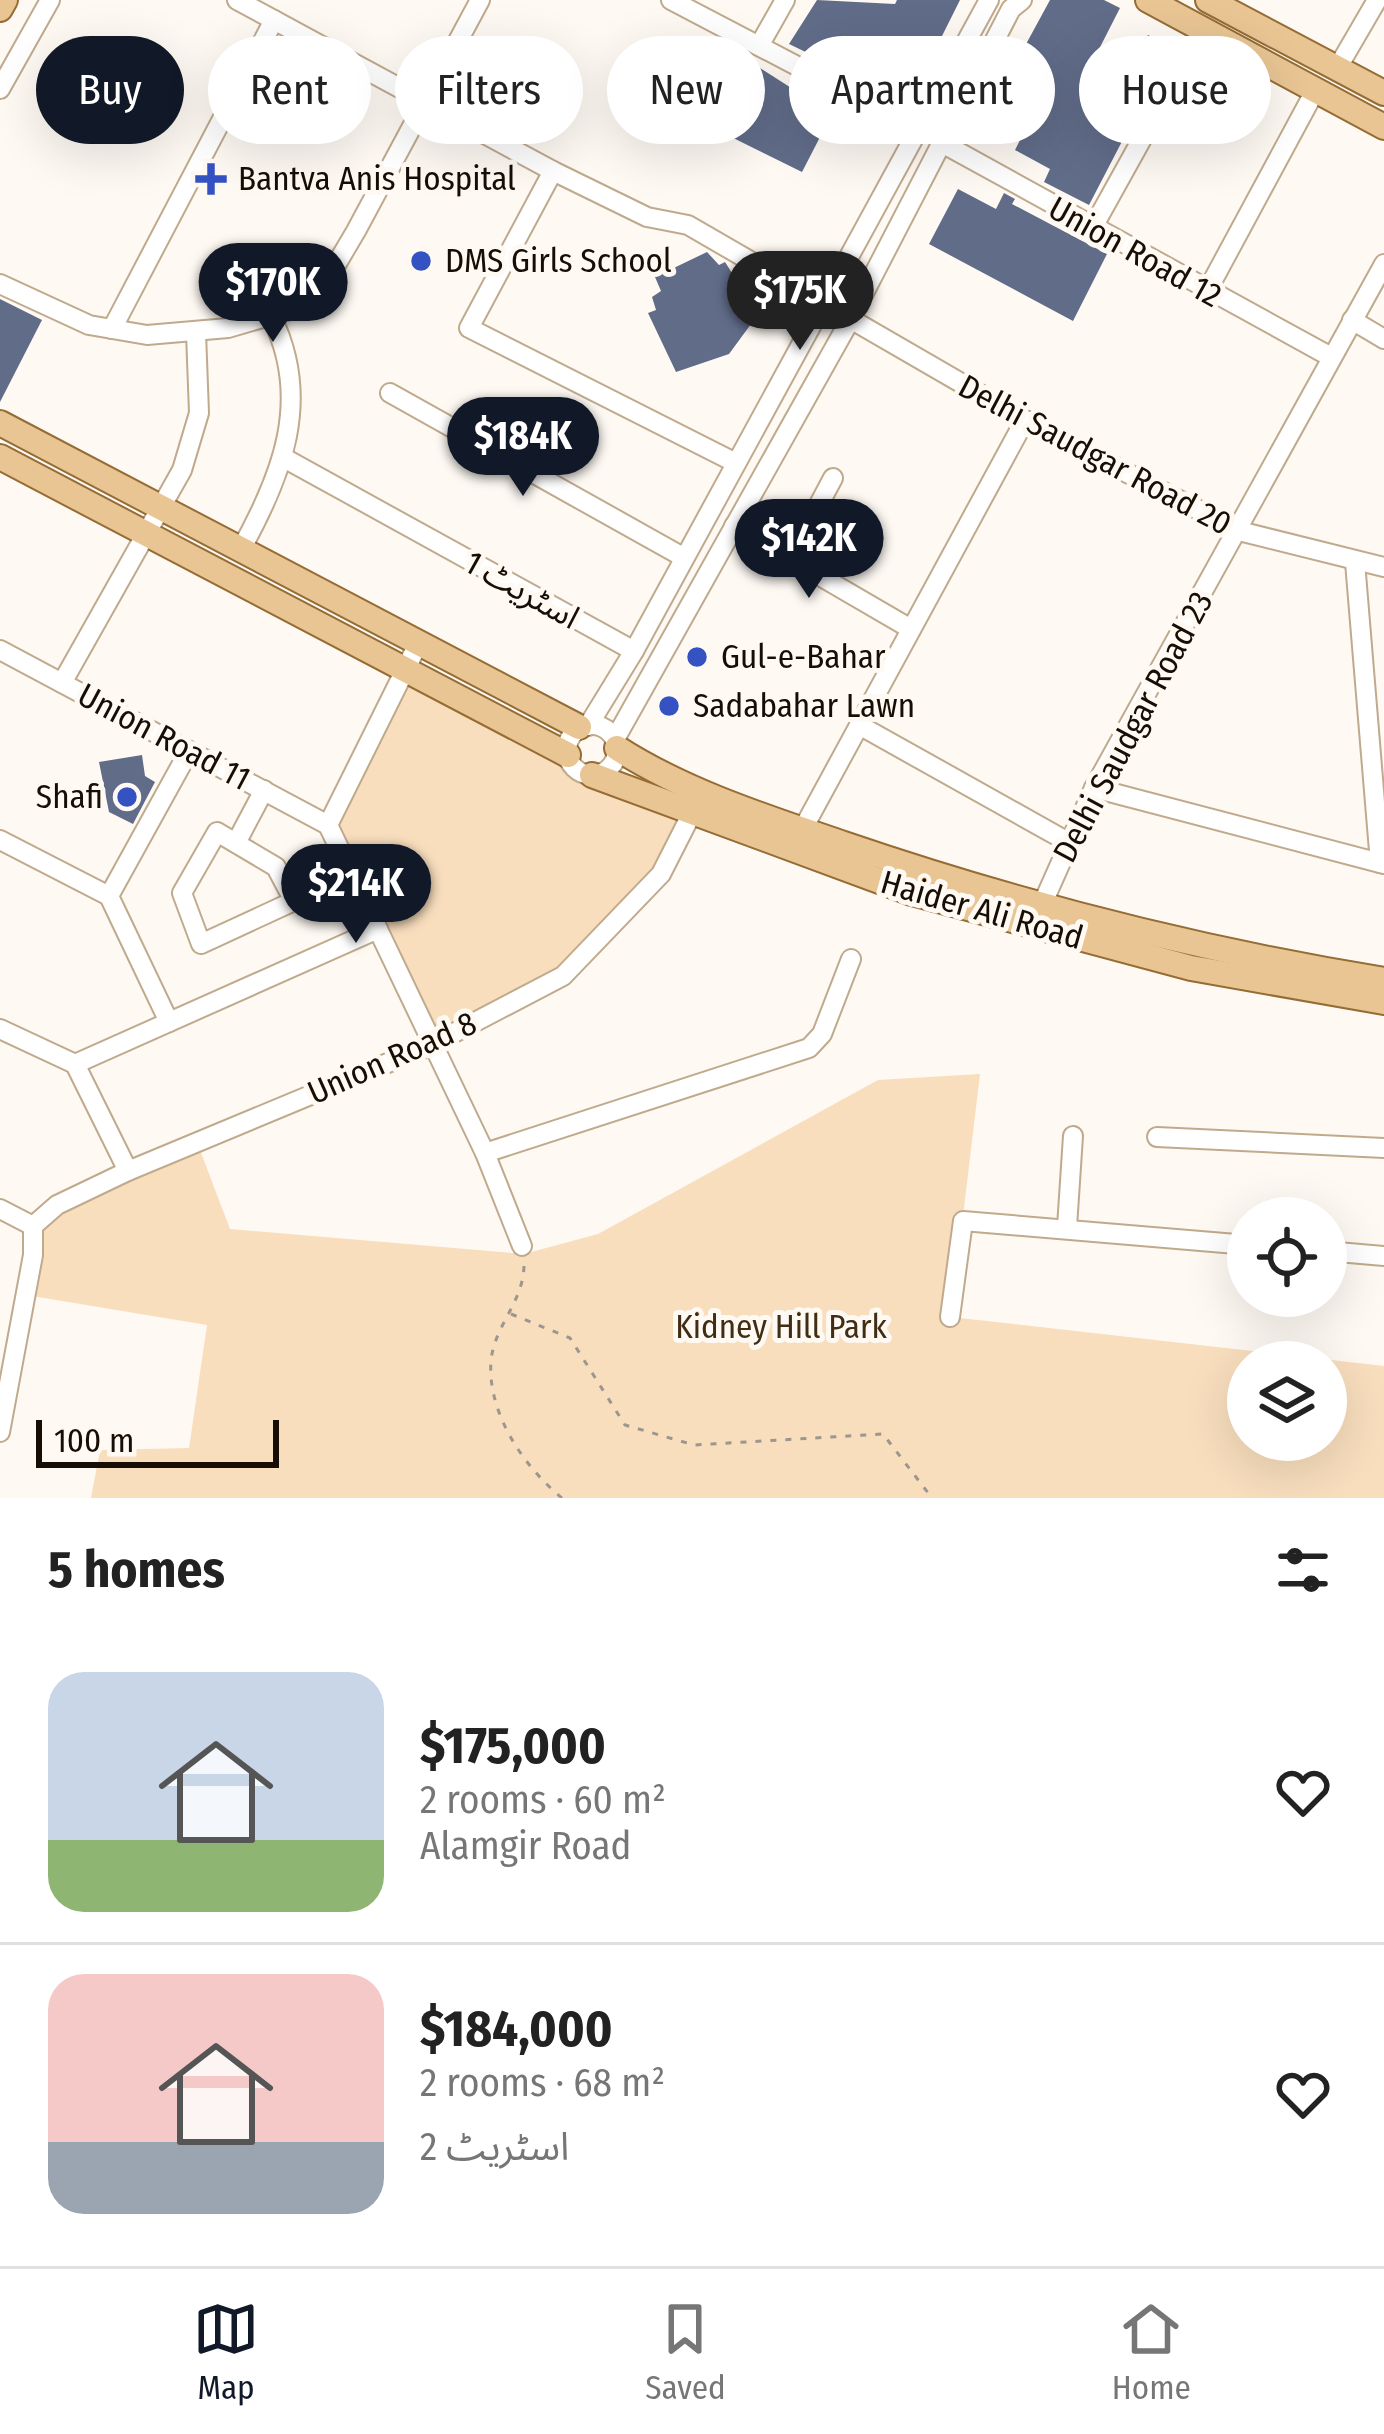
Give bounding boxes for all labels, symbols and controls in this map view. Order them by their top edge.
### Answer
chip: Buy [36,36,184,144]
chip: Rent [208,36,371,144]
chip: Filters [395,36,583,144]
chip: New [607,36,765,144]
chip: Apartment [789,36,1055,144]
chip: House [1079,36,1271,144]
place label: Bantva Anis Hospital [238,159,516,199]
marker: Bantva Anis Hospital [195,163,227,195]
street label: Union Road 12 [1042,188,1228,316]
place label: DMS Girls School [445,241,672,281]
pin: $170K [189,243,357,345]
marker: DMS Girls School [408,248,434,274]
pin: $175K [716,251,884,353]
text: $170K [226,259,320,305]
text: $175K [754,267,846,313]
street label: Delhi Saudgar Road 20 [952,366,1238,544]
pin: $184K [439,397,607,499]
text: $184K [474,413,572,459]
pin: $142K [725,499,893,601]
text: $142K [762,515,856,561]
street label: اسٹریٹ 1 [458,542,586,638]
street label: Delhi Saudgar Road 23 [1045,585,1221,869]
place label: Gul-e-Bahar [721,637,886,677]
marker: Gul-e-Bahar [684,644,710,670]
street label: Union Road 11 [71,675,257,799]
place label: Sadabahar Lawn [693,686,915,726]
marker: Sadabahar Lawn [656,693,682,719]
place label: Shafi [36,777,103,817]
marker: Shafi [114,784,140,810]
pin: $214K [272,844,440,946]
text: $214K [308,860,404,906]
street label: Haider Ali Road [876,862,1088,958]
street label: Union Road 8 [302,1003,482,1113]
map controls [1227,1197,1347,1461]
button: locate [1227,1197,1347,1317]
park label: Kidney Hill Park [675,1307,887,1347]
button: layers [1227,1341,1347,1461]
scale bar [36,1414,279,1467]
text: 100 m [54,1421,134,1461]
icon: filters [1270,1537,1336,1603]
text: 5 homes [48,1539,225,1601]
text: $175,000 [420,1715,606,1777]
icon: home [144,1720,288,1864]
icon: heart [1270,1759,1336,1825]
text: 2 rooms · 60 m² [420,1777,666,1823]
text: Alamgir Road [420,1823,632,1869]
text: $184,000 [420,1998,613,2060]
icon: home [144,2022,288,2166]
text: 2 rooms · 68 m² [420,2060,665,2106]
icon: heart [1270,2061,1336,2127]
text: اسٹریٹ 2 [420,2124,569,2170]
tab: Map [193,2296,259,2408]
tab: Saved [645,2296,726,2408]
tab: Home [1112,2296,1191,2408]

